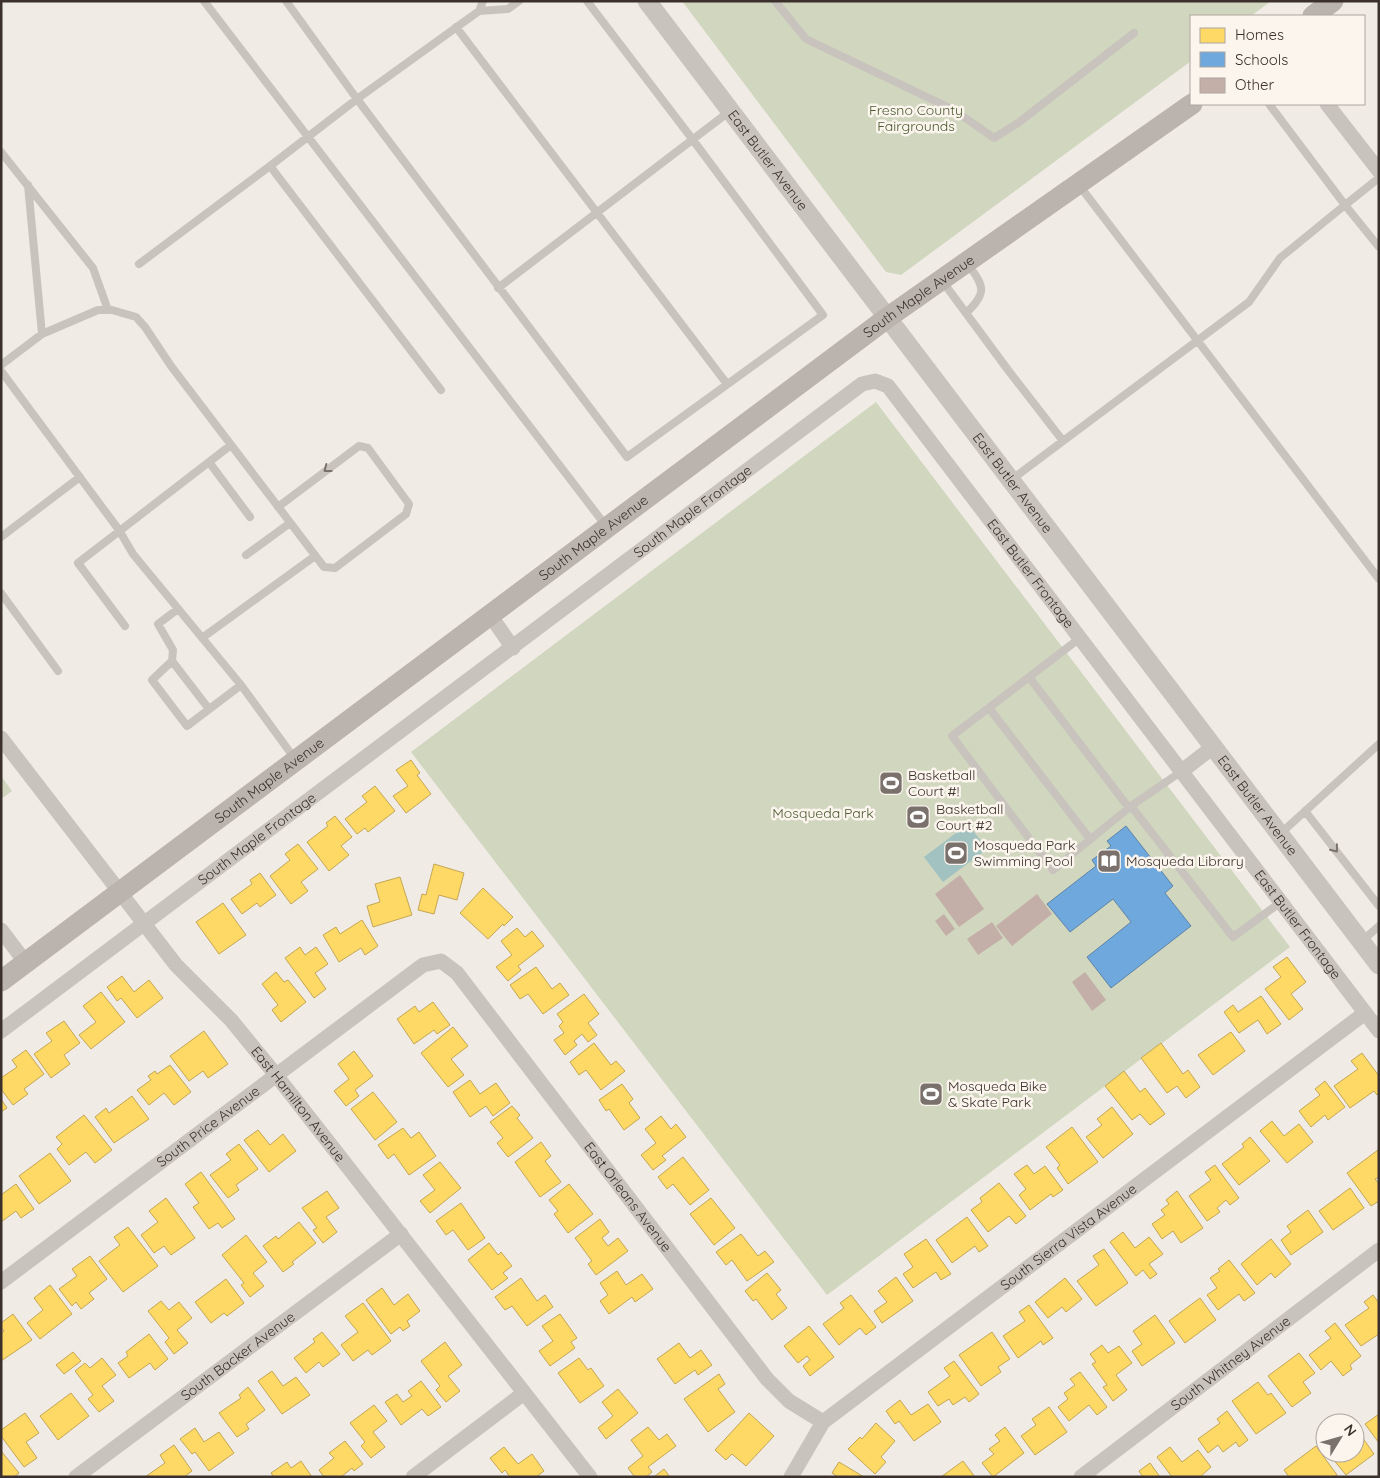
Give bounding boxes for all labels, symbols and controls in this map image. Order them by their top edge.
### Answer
legend [1190,15,1365,105]
text: Homes [1235,25,1284,44]
text: Schools [1235,50,1288,69]
text: Other [1235,75,1275,94]
park label: Fresno County Fairgrounds [869,101,963,135]
street label: East Butler Avenue [724,106,812,214]
street label: South Maple Avenue [859,251,978,342]
street label: East Butler Avenue [969,429,1057,537]
street label: South Maple Frontage [630,461,755,562]
one-way arrow [324,464,333,472]
street label: South Maple Avenue [535,491,652,584]
street label: East Butler Frontage [983,515,1078,632]
street label: South Maple Avenue [211,733,328,827]
street label: East Butler Avenue [1214,752,1302,859]
place label: Basketball Court #! [908,766,975,800]
sports icon: Basketball Court #! [878,770,904,796]
street label: South Maple Frontage [194,788,320,889]
place label: Basketball Court #2 [936,800,1003,834]
park label: Mosqueda Park [772,804,874,822]
sports icon: Basketball Court #2 [905,804,931,830]
place label: Mosqueda Park Swimming Pool [974,836,1075,870]
sports icon: Mosqueda Park Swimming Pool [943,840,969,866]
one-way arrow [1330,844,1339,853]
library icon: Mosqueda Library [1096,848,1122,874]
place label: Mosqueda Library [1126,852,1244,870]
street label: East Butler Frontage [1251,866,1345,983]
street label: East Hamilton Avenue [247,1043,349,1165]
place label: Mosqueda Bike & Skate Park [948,1077,1047,1111]
sports icon: Mosqueda Bike & Skate Park [918,1081,944,1107]
street label: South Price Avenue [153,1082,263,1171]
street label: East Orleans Avenue [580,1138,676,1256]
street label: South Sierra Vista Avenue [996,1179,1140,1294]
street label: South Backer Avenue [177,1307,298,1405]
street label: South Whitney Avenue [1167,1312,1294,1414]
north arrow [1315,1413,1365,1463]
text: N [1340,1421,1361,1440]

